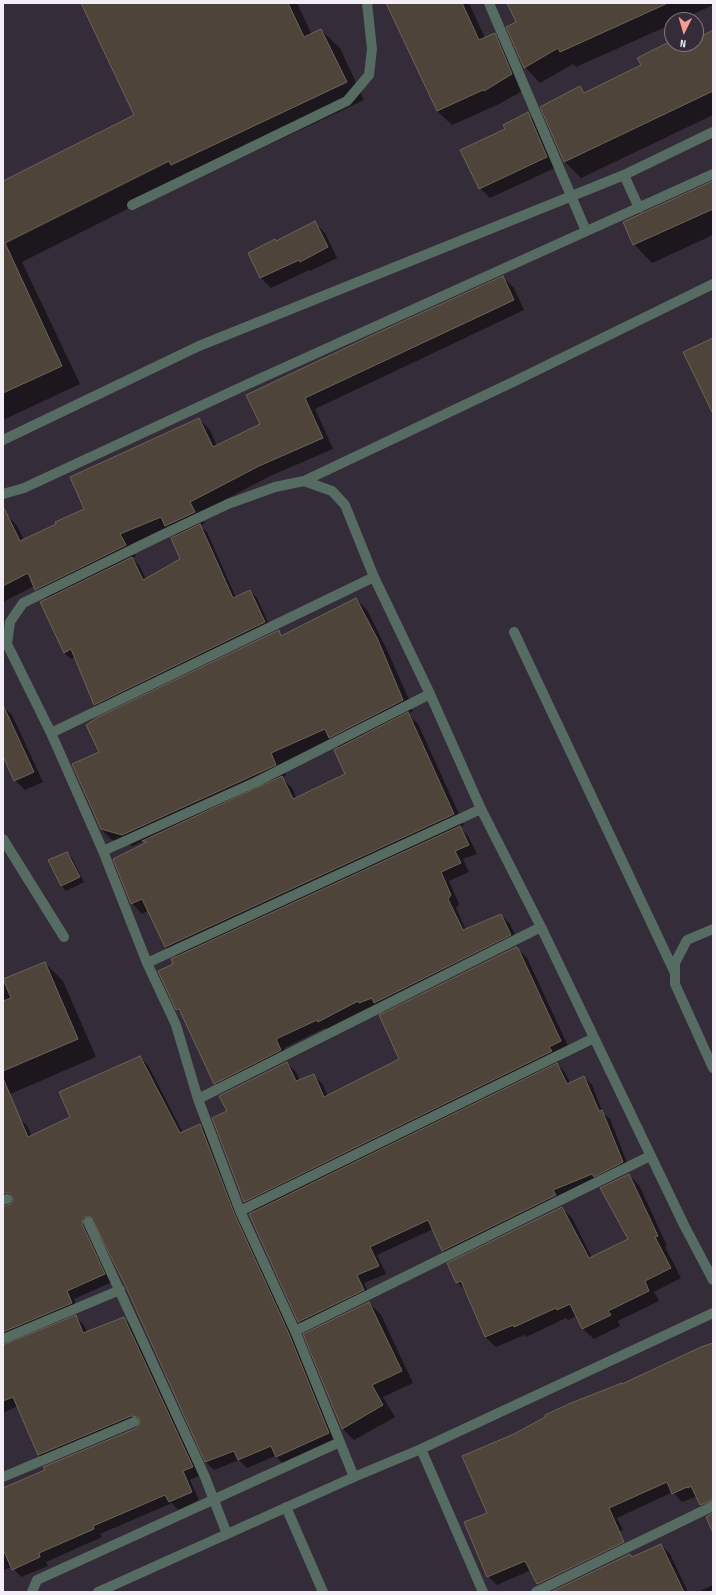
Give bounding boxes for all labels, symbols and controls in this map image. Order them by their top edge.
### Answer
north arrow [664,12,704,52]
text: N [680,37,686,50]

